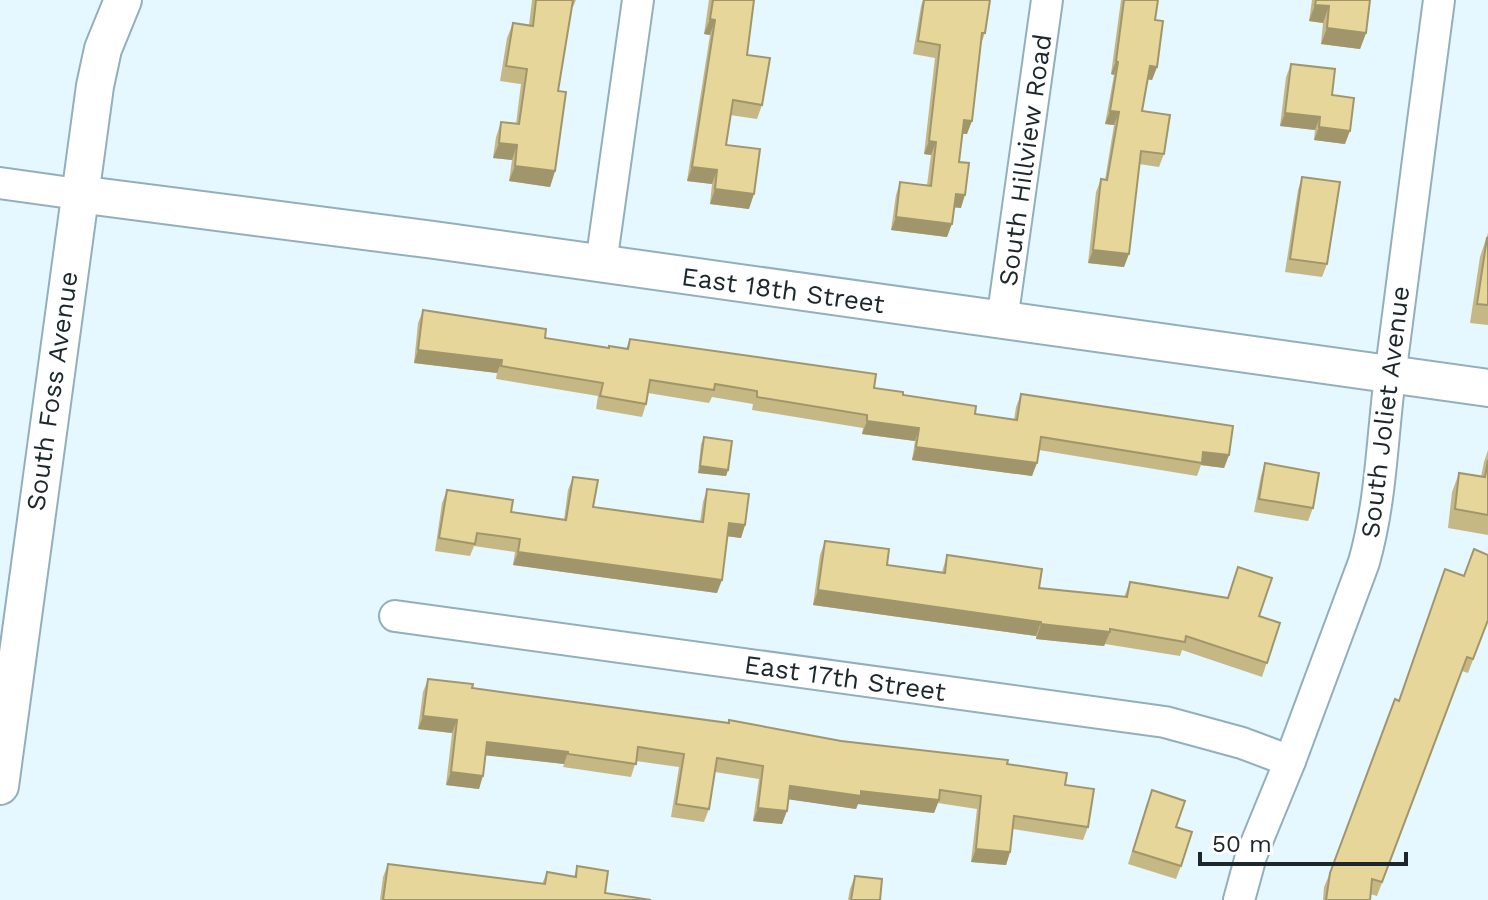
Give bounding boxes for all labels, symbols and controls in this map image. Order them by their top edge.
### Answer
street label: South Hillview Road [992,32,1058,288]
street label: East 18th Street [680,261,886,319]
street label: South Foss Avenue [20,269,84,513]
street label: South Joliet Avenue [1355,284,1415,540]
street label: East 17th Street [742,649,948,707]
scale bar [1200,816,1406,866]
text: 50 m [1212,830,1272,858]

